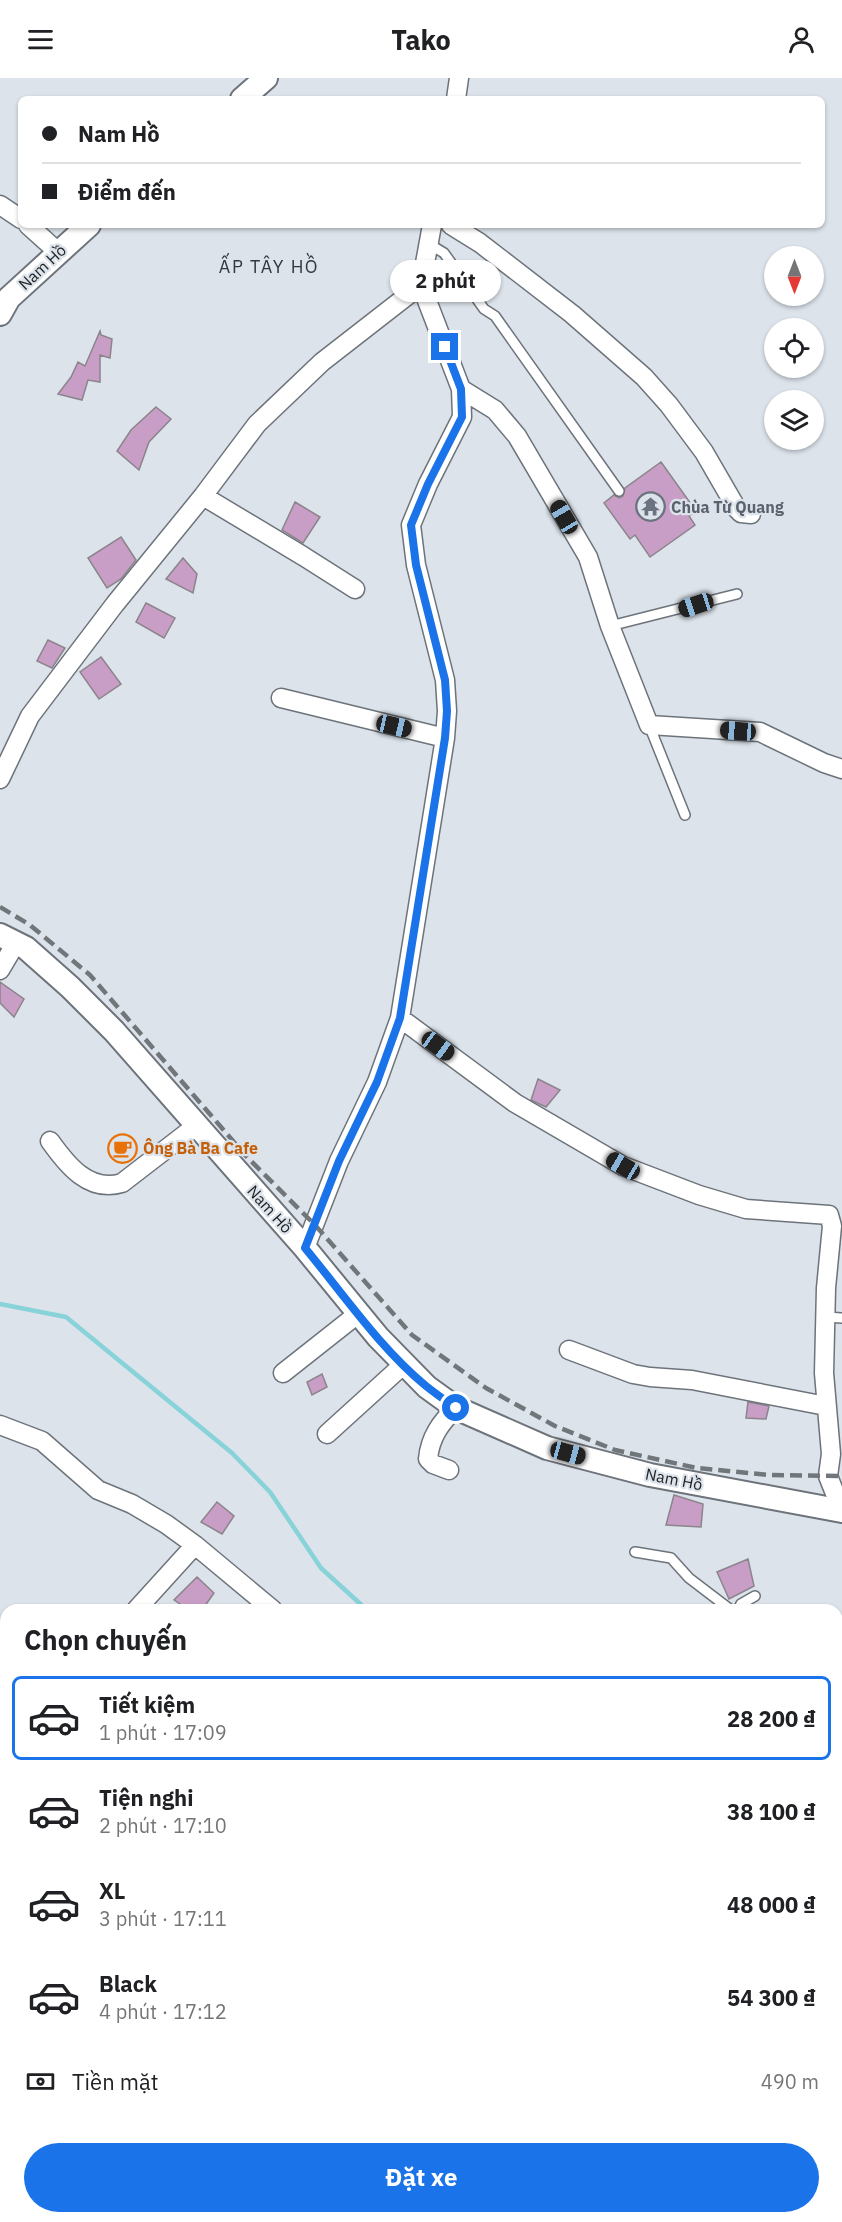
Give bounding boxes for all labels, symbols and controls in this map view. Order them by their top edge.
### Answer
text: Tako [391,22,451,57]
icon: menu [24,23,57,56]
icon: person [785,23,818,56]
text: Nam Hồ [78,119,160,148]
text: Điểm đến [78,177,176,206]
street label: Nam Hồ [14,240,70,294]
north arrow [764,246,824,306]
map controls [764,246,824,450]
district label: ẤP TÂY HỒ [219,252,319,278]
callout: 2 phút [390,260,500,302]
text: 2 phút [415,267,476,294]
button: locate [764,318,824,378]
route end [431,333,458,360]
button: layers [764,390,824,450]
temple icon: Chùa Từ Quang [634,491,666,523]
car [547,497,581,537]
place label: Chùa Từ Quang [671,497,784,517]
car [676,591,716,619]
car [374,713,414,739]
car [719,721,757,741]
car [418,1028,458,1064]
cafe icon: Ông Bà Ba Cafe [106,1132,138,1164]
place label: Ông Bà Ba Cafe [143,1138,258,1158]
car [603,1149,643,1183]
street label: Nam Hồ [243,1181,297,1237]
route start [442,1394,469,1421]
car [548,1440,588,1466]
street label: Nam Hồ [644,1464,704,1494]
text: Chọn chuyến [24,1622,187,1657]
text: Tiết kiệm [99,1690,195,1719]
icon: car [27,1691,81,1745]
text: 28 200 ₫ [727,1704,816,1733]
text: 1 phút · 17:09 [99,1719,227,1746]
text: Tiện nghi [99,1783,193,1812]
icon: car [27,1784,81,1838]
text: 38 100 ₫ [727,1797,816,1826]
text: 2 phút · 17:10 [99,1812,227,1839]
text: XL [99,1876,125,1905]
icon: car [27,1877,81,1931]
text: 48 000 ₫ [727,1890,816,1919]
text: 3 phút · 17:11 [99,1905,227,1932]
text: Black [99,1969,157,1998]
icon: car [27,1970,81,2024]
text: 54 300 ₫ [727,1983,816,2012]
text: 4 phút · 17:12 [99,1998,227,2025]
icon: cash [24,2065,57,2098]
text: Tiền mặt [72,2067,159,2096]
text: 490 m [761,2068,819,2095]
button: Đặt xe [24,2143,819,2212]

